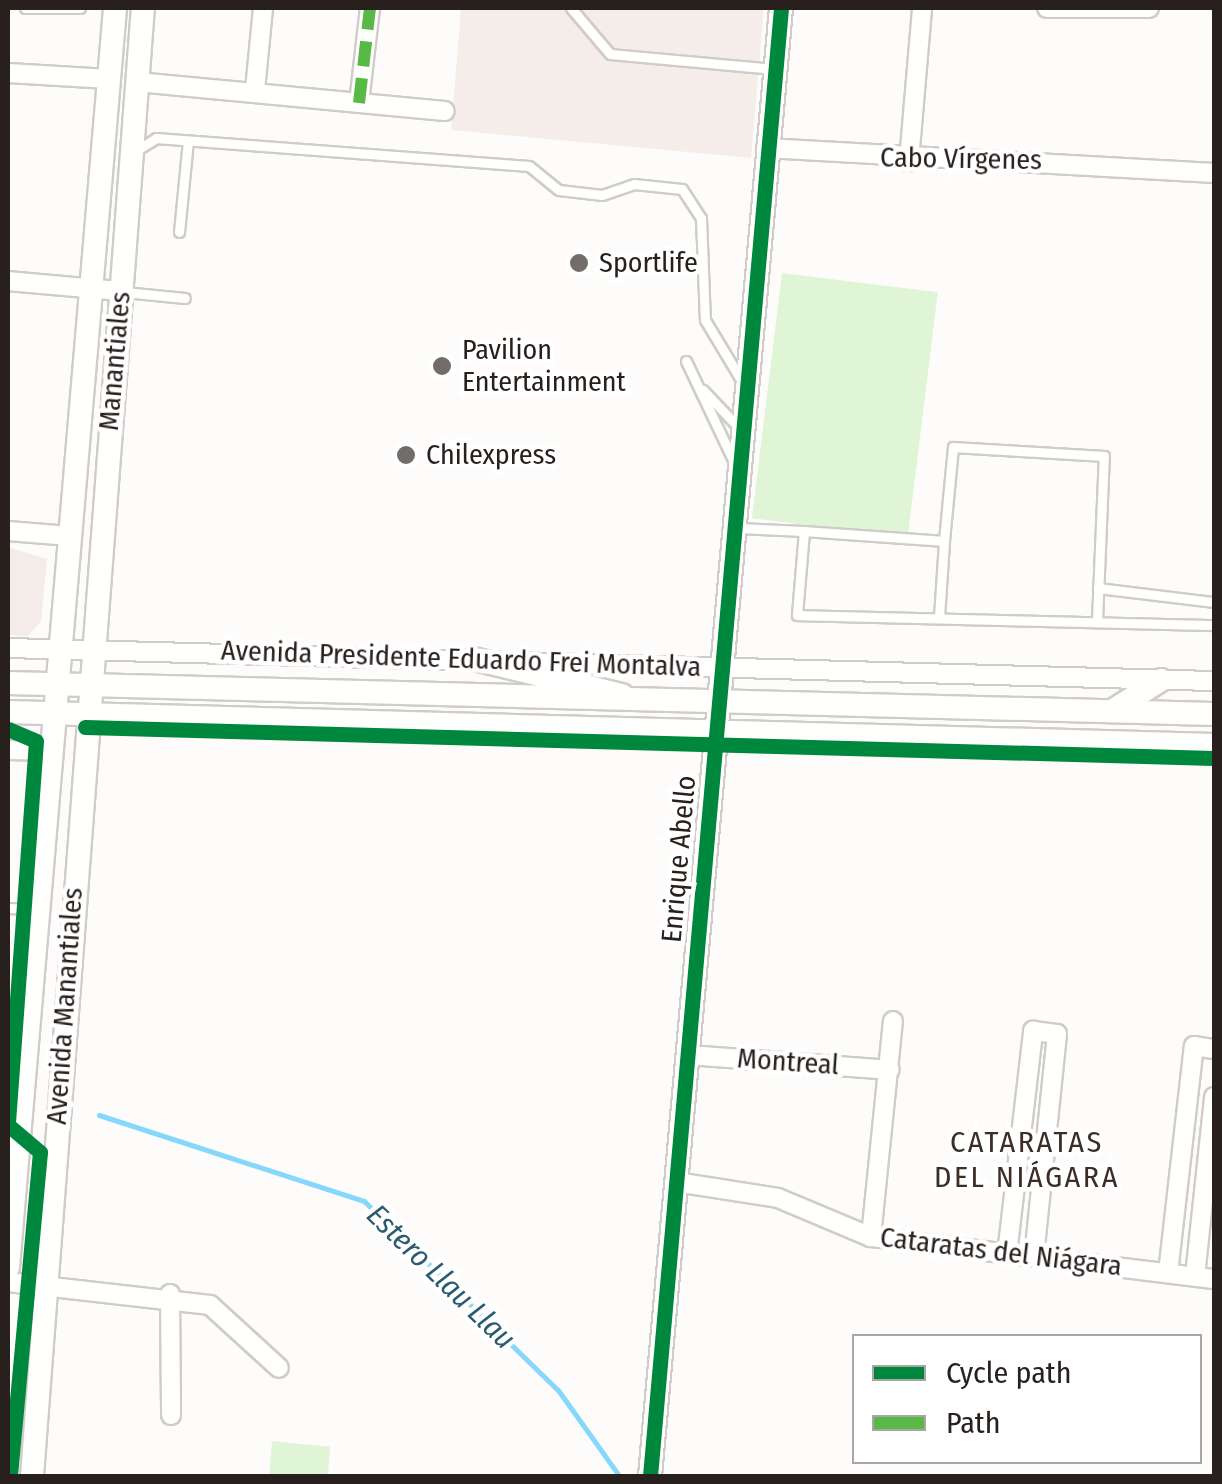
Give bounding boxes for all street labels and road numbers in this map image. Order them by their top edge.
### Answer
street label: Cabo Vírgenes [880,141,1042,177]
street label: Manantiales [92,290,138,432]
street label: Avenida Presidente Eduardo Frei Montalva [220,634,702,684]
street label: Enrique Abello [655,774,703,944]
street label: Avenida Manantiales [40,886,90,1126]
street label: Montreal [736,1042,840,1082]
street label: Cataratas del Niágara [878,1221,1124,1283]

